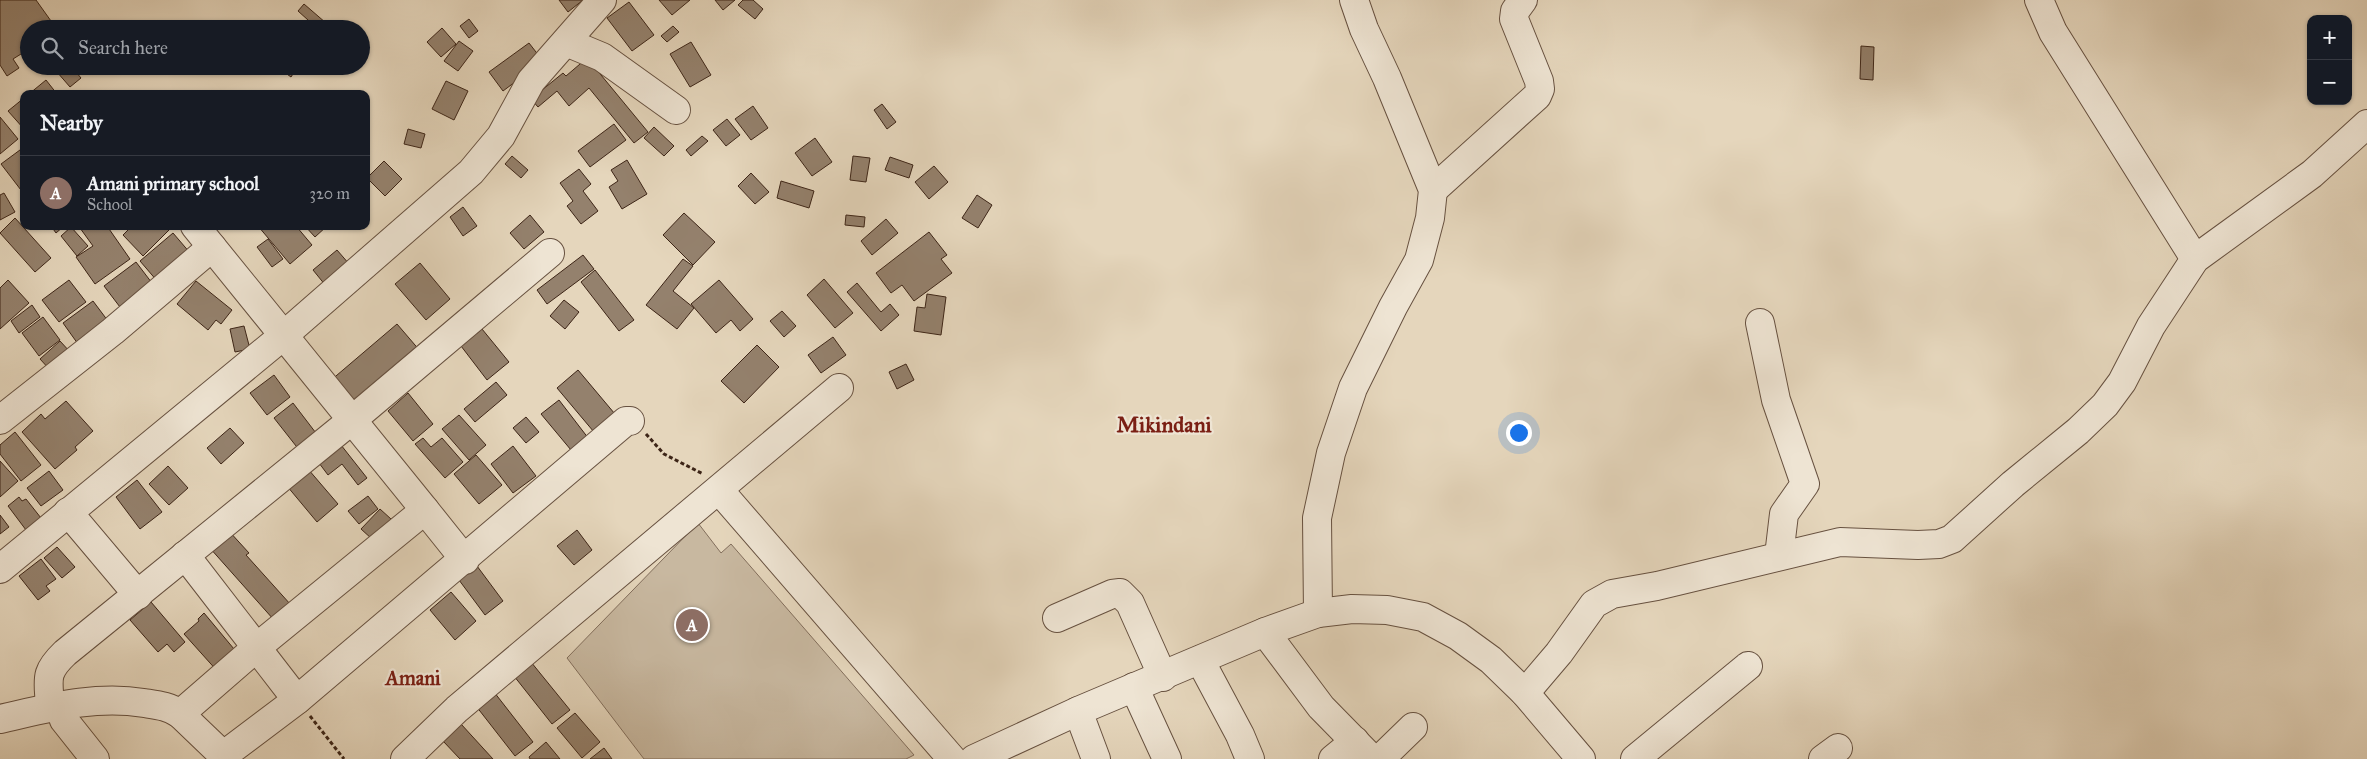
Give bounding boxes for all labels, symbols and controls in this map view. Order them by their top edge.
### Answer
map controls [2307,15,2352,105]
button: + [2307,15,2352,60]
search box [20,20,370,75]
icon: search [38,34,66,62]
text: Search here [78,36,168,59]
button: − [2307,60,2352,105]
text: Nearby [40,110,103,136]
text: Amani primary school [87,172,259,195]
text: A [51,184,61,203]
text: 320 m [310,184,350,203]
text: School [87,195,132,214]
district label: Mikindani [1116,411,1213,438]
your location [1506,420,1532,446]
pin: A [676,606,708,644]
district label: Amani [383,666,441,690]

